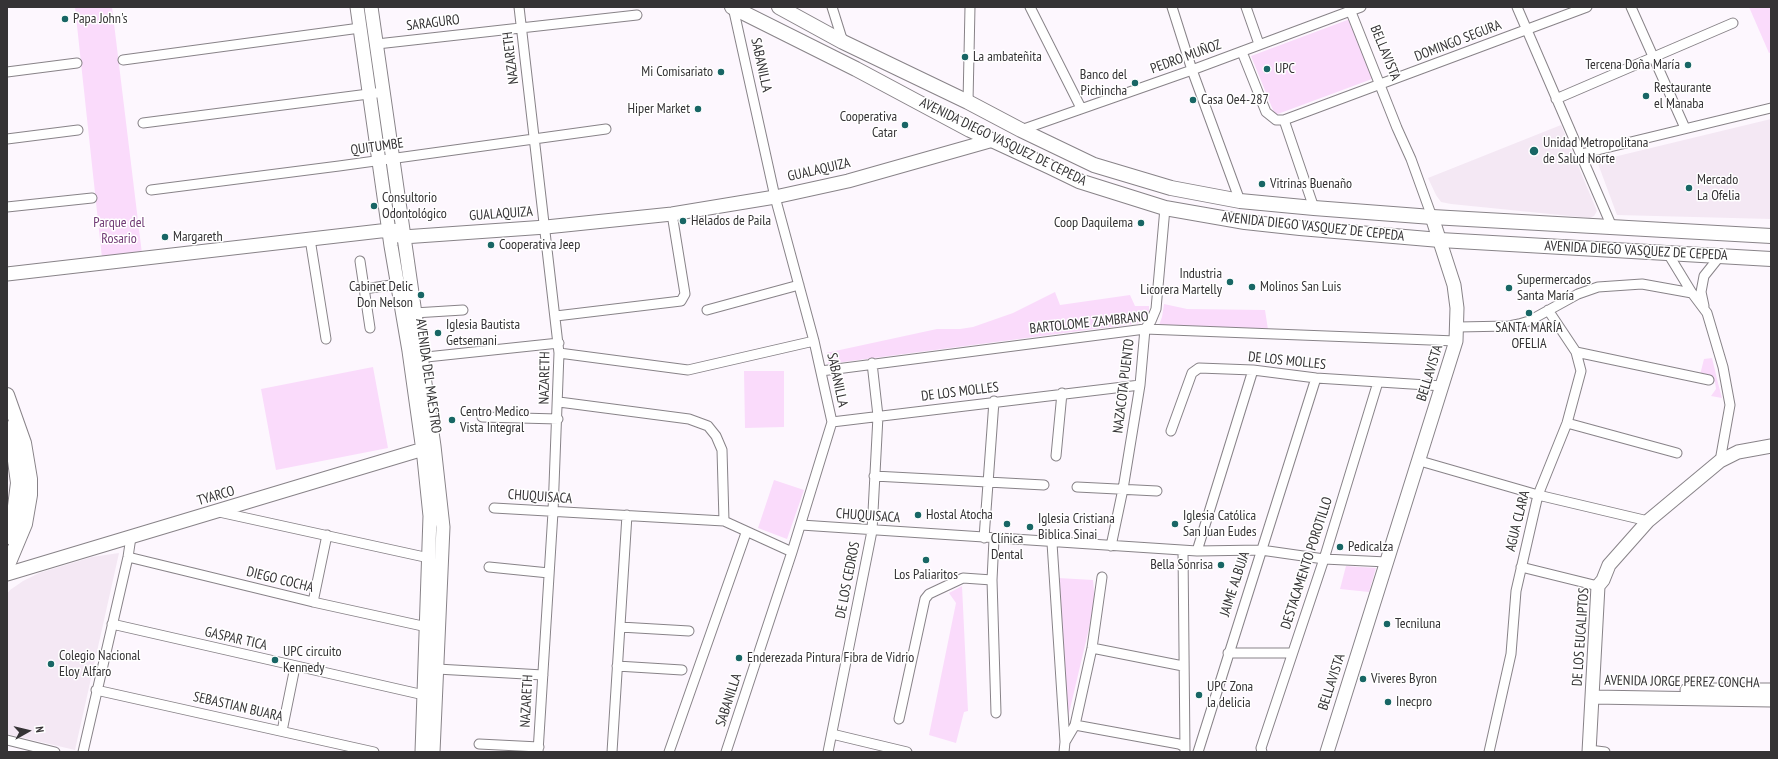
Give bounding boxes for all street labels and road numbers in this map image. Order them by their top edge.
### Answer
street label: SARAGURO [405,11,461,35]
street label: DOMINGO SEGURA [1412,17,1504,65]
street label: BELLAVISTA [1366,23,1404,83]
street label: NAZARETH [499,31,523,85]
street label: SABANILLA [747,36,775,94]
street label: PEDRO MUÑOZ [1148,36,1224,78]
street label: AVENIDA DIEGO VASQUEZ DE CEPEDA [917,94,1089,190]
street label: QUITUMBE [349,135,405,159]
street label: GUALAQUIZA [786,155,852,185]
street label: GUALAQUIZA [469,203,533,225]
street label: AVENIDA DIEGO VASQUEZ DE CEPEDA [1221,209,1405,245]
street label: AVENIDA DIEGO VASQUEZ DE CEPEDA [1544,238,1728,264]
street label: BARTOLOME ZAMBRANO [1029,308,1149,338]
street label: AVENIDA DEL MAESTRO [412,317,444,435]
street label: NAZACOTA PUENTO [1110,338,1138,434]
street label: BELLAVISTA [1413,343,1447,403]
street label: DE LOS MOLLES [1247,349,1327,373]
street label: NAZARETH [536,351,554,405]
street label: SABANILLA [823,351,851,409]
street label: DE LOS MOLLES [920,379,1000,405]
street label: TYARCO [195,483,237,509]
street label: CHUQUISACA [507,486,573,508]
street label: AGUA CLARA [1502,489,1534,553]
street label: DESTACAMENTO POROTILLO [1278,495,1336,631]
street label: CHUQUISACA [835,505,901,527]
street label: DE LOS CEDROS [832,540,864,620]
street label: JAIME ALBUJA [1217,549,1253,619]
street label: DIEGO COCHA [245,564,315,596]
street label: DE LOS EUCALIPTOS [1569,587,1593,687]
street label: GASPAR TICA [203,624,269,654]
street label: BELLAVISTA [1315,652,1349,712]
street label: SABANILLA [713,671,745,729]
street label: AVENIDA JORGE PEREZ CONCHA [1604,672,1760,692]
street label: NAZARETH [517,674,537,728]
street label: SEBASTIAN BUARA [192,689,284,725]

